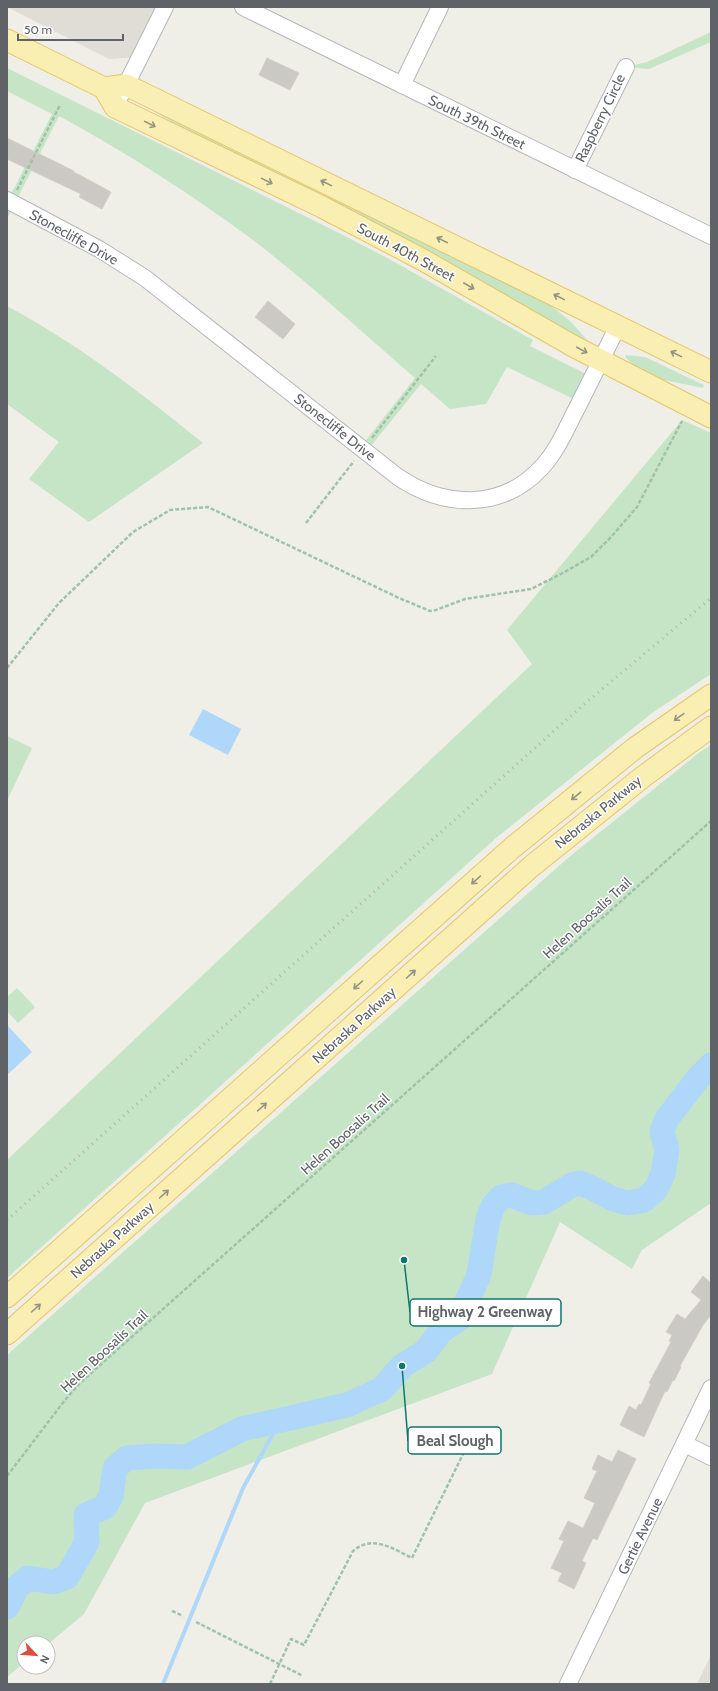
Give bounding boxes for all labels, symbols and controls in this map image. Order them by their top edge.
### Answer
scale bar [18,16,123,42]
text: 50 m [24,22,52,37]
street label: Raspberry Circle [571,71,629,165]
street label: South 39th Street [426,91,529,153]
one-way arrow [144,121,156,128]
one-way arrow [261,178,273,185]
one-way arrow [320,179,332,186]
street label: Stonecliffe Drive [26,205,122,269]
street label: South 40th Street [354,219,458,285]
one-way arrow [437,236,449,243]
one-way arrow [463,283,475,291]
one-way arrow [554,293,566,300]
one-way arrow [576,347,588,355]
one-way arrow [670,350,682,357]
street label: Stonecliffe Drive [291,389,379,465]
one-way arrow [674,713,685,721]
street label: Nebraska Parkway [551,772,645,852]
one-way arrow [570,792,581,801]
street label: Helen Boosalis Trail [539,873,636,963]
one-way arrow [471,875,481,884]
one-way arrow [406,969,416,979]
one-way arrow [353,980,363,989]
street label: Nebraska Parkway [308,983,400,1067]
street label: Helen Boosalis Trail [297,1089,394,1179]
one-way arrow [256,1103,267,1112]
one-way arrow [159,1189,170,1198]
street label: Nebraska Parkway [66,1198,158,1282]
callout: Highway 2 Greenway [410,1299,561,1326]
text: Highway 2 Greenway [417,1303,553,1321]
one-way arrow [31,1304,41,1313]
street label: Helen Boosalis Trail [56,1305,152,1396]
callout: Beal Slough [408,1427,501,1454]
text: Beal Slough [417,1432,494,1450]
street label: Gertie Avenue [614,1495,666,1577]
north arrow [16,1635,56,1675]
text: N [37,1653,53,1666]

